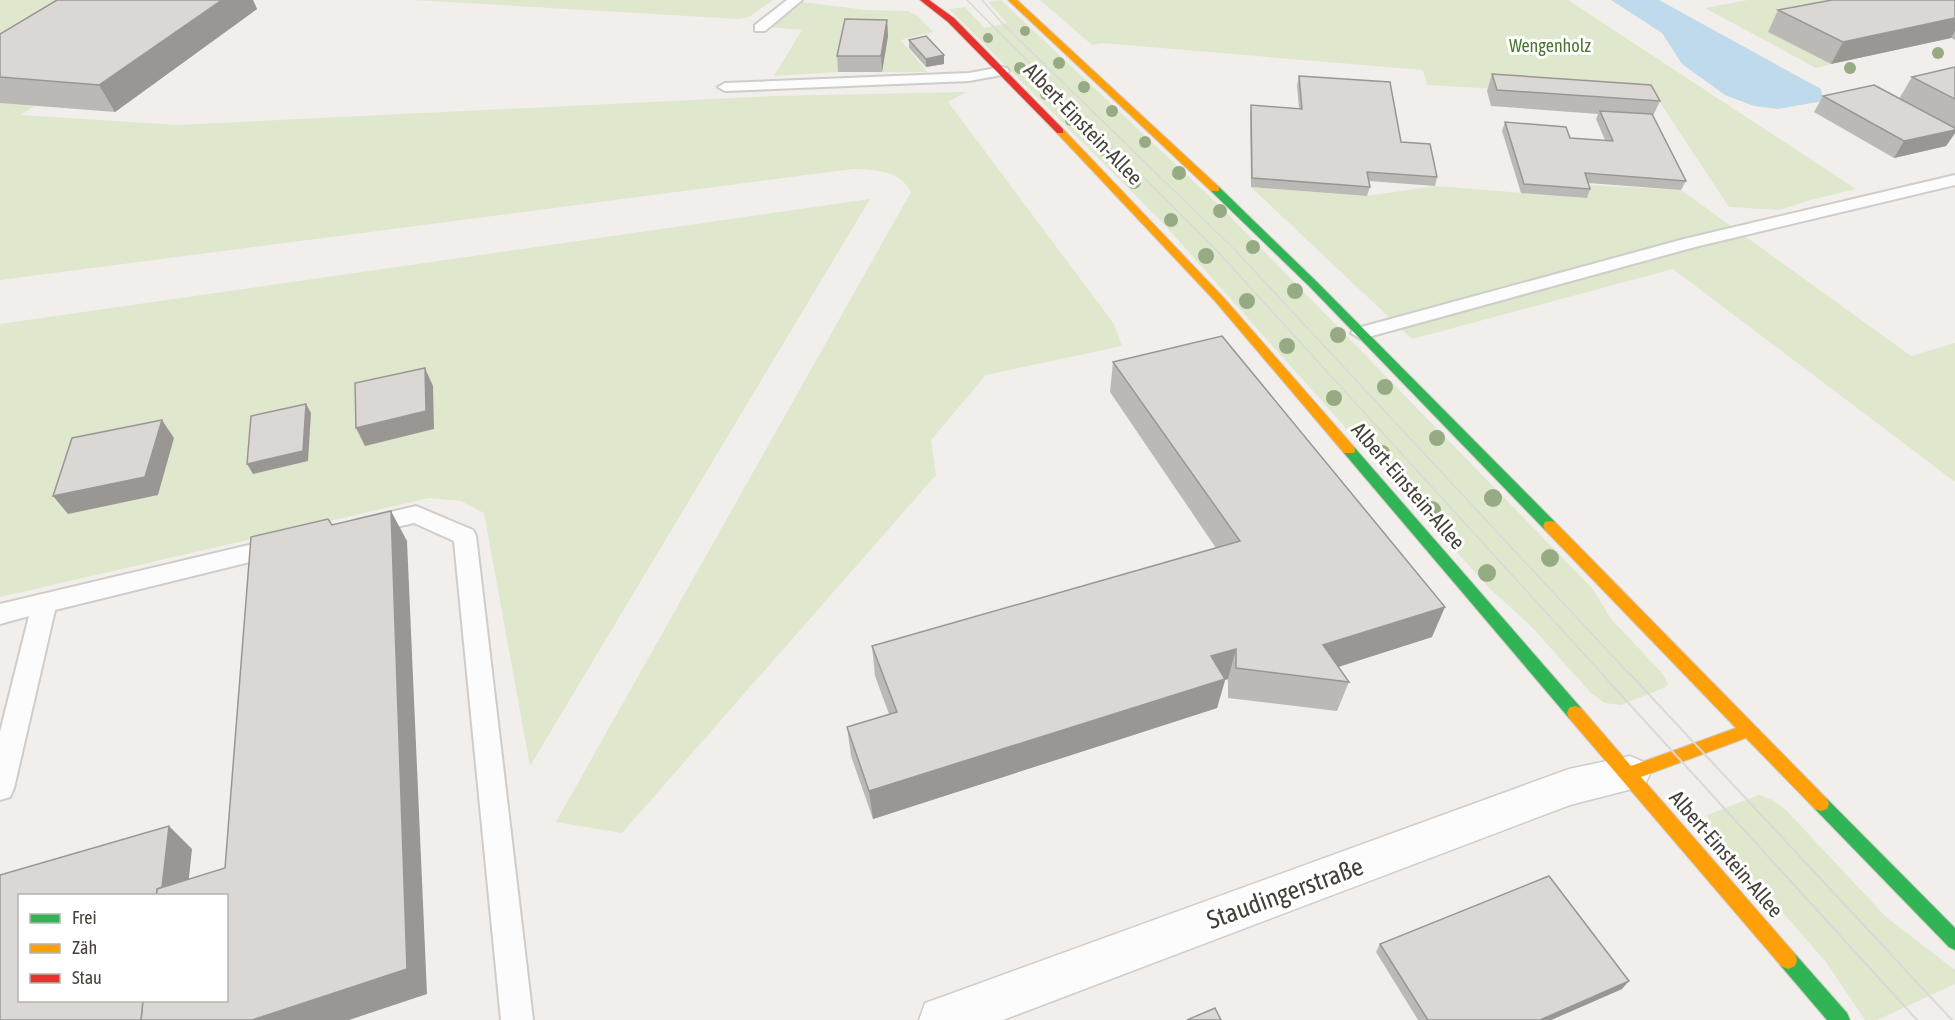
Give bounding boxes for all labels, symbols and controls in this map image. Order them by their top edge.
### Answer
park label: Wengenholz [1509,35,1592,56]
street label: Albert-Einstein-Allee [1020,57,1148,189]
street label: Albert-Einstein-Allee [1347,417,1470,554]
street label: Albert-Einstein-Allee [1665,785,1788,922]
street label: Staudingerstraße [1203,851,1367,935]
legend [18,894,228,1002]
text: Frei [72,907,97,928]
text: Zäh [72,937,97,958]
text: Stau [72,967,102,988]

